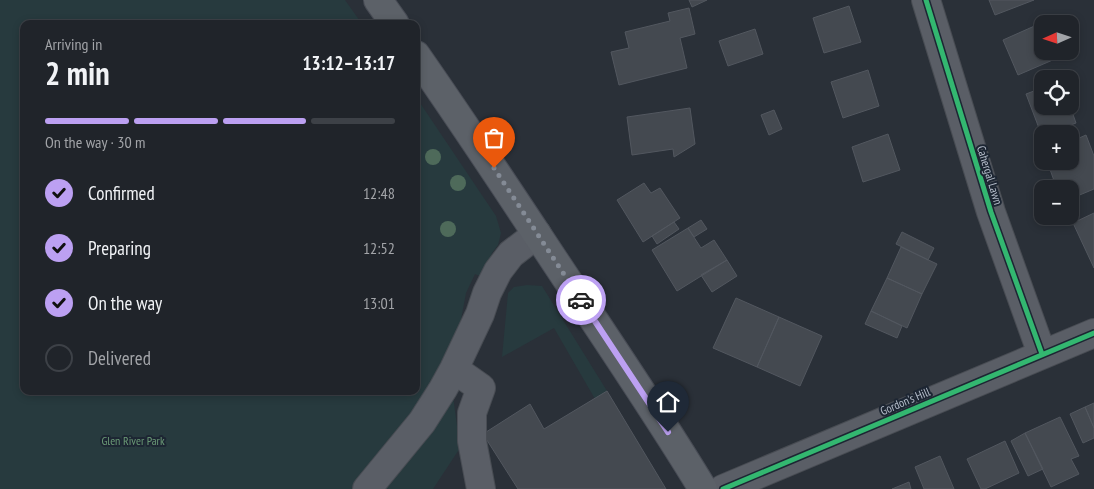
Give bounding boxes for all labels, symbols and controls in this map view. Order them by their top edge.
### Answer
north arrow [1034,15,1079,60]
map controls [1034,15,1079,225]
text: Arriving in [45,34,102,54]
text: 13:12–13:17 [302,51,395,75]
text: 2 min [45,52,110,94]
button: locate [1034,70,1079,115]
pin [473,117,515,168]
icon: bag [480,124,508,152]
button: + [1034,125,1079,170]
text: On the way · 30 m [45,132,145,152]
street label: Cahergal Lawn [974,144,1006,206]
icon: check [45,179,73,207]
button: − [1034,180,1079,225]
text: Confirmed [88,181,155,205]
text: 12:48 [363,183,395,203]
icon: check [45,234,73,262]
text: Preparing [88,236,151,260]
text: 12:52 [363,238,395,258]
courier [556,275,606,325]
icon: car [567,286,595,314]
icon: check [45,289,73,317]
text: On the way [88,291,162,315]
text: 13:01 [363,293,395,313]
text: Delivered [88,346,151,370]
pin [647,381,689,432]
street label: Gordon's Hill [878,384,932,418]
icon: home [654,388,682,416]
park label: Glen River Park [101,433,165,448]

